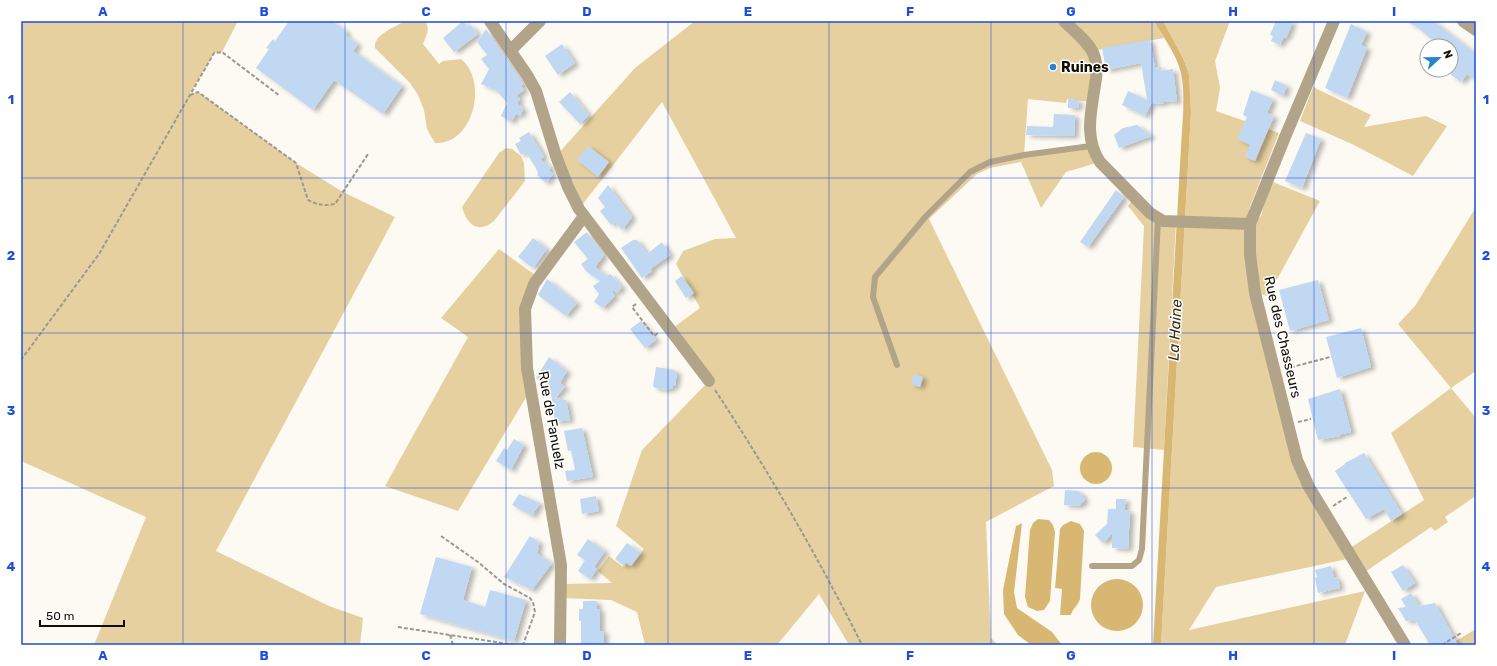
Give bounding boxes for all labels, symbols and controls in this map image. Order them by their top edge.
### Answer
text: A [98,4,108,19]
text: B [259,4,269,19]
text: C [421,4,431,19]
text: D [582,4,592,19]
text: E [744,4,752,19]
text: F [906,4,914,19]
text: G [1066,4,1076,19]
text: H [1228,4,1238,19]
text: I [1392,4,1396,19]
north arrow [1419,38,1459,78]
text: N [1440,48,1455,61]
place label: Ruines [1061,59,1109,76]
marker: Ruines [1048,62,1058,72]
text: 1 [8,92,14,107]
text: 1 [1483,92,1489,107]
text: 2 [7,248,15,263]
text: 2 [1482,248,1490,263]
street label: Rue des Chasseurs [1260,275,1305,400]
water label: La Haine [1164,298,1186,361]
street label: Rue de Fanuelz [535,370,568,470]
text: 3 [7,403,16,418]
text: 3 [1482,403,1491,418]
text: 4 [7,559,16,574]
text: 4 [1482,559,1491,574]
scale bar [40,602,124,628]
text: 50 m [46,609,74,623]
text: A [98,648,108,663]
text: B [259,648,269,663]
text: C [421,648,431,663]
text: D [582,648,592,663]
text: E [744,648,752,663]
text: F [906,648,914,663]
text: G [1066,648,1076,663]
text: H [1228,648,1238,663]
text: I [1392,648,1396,663]

